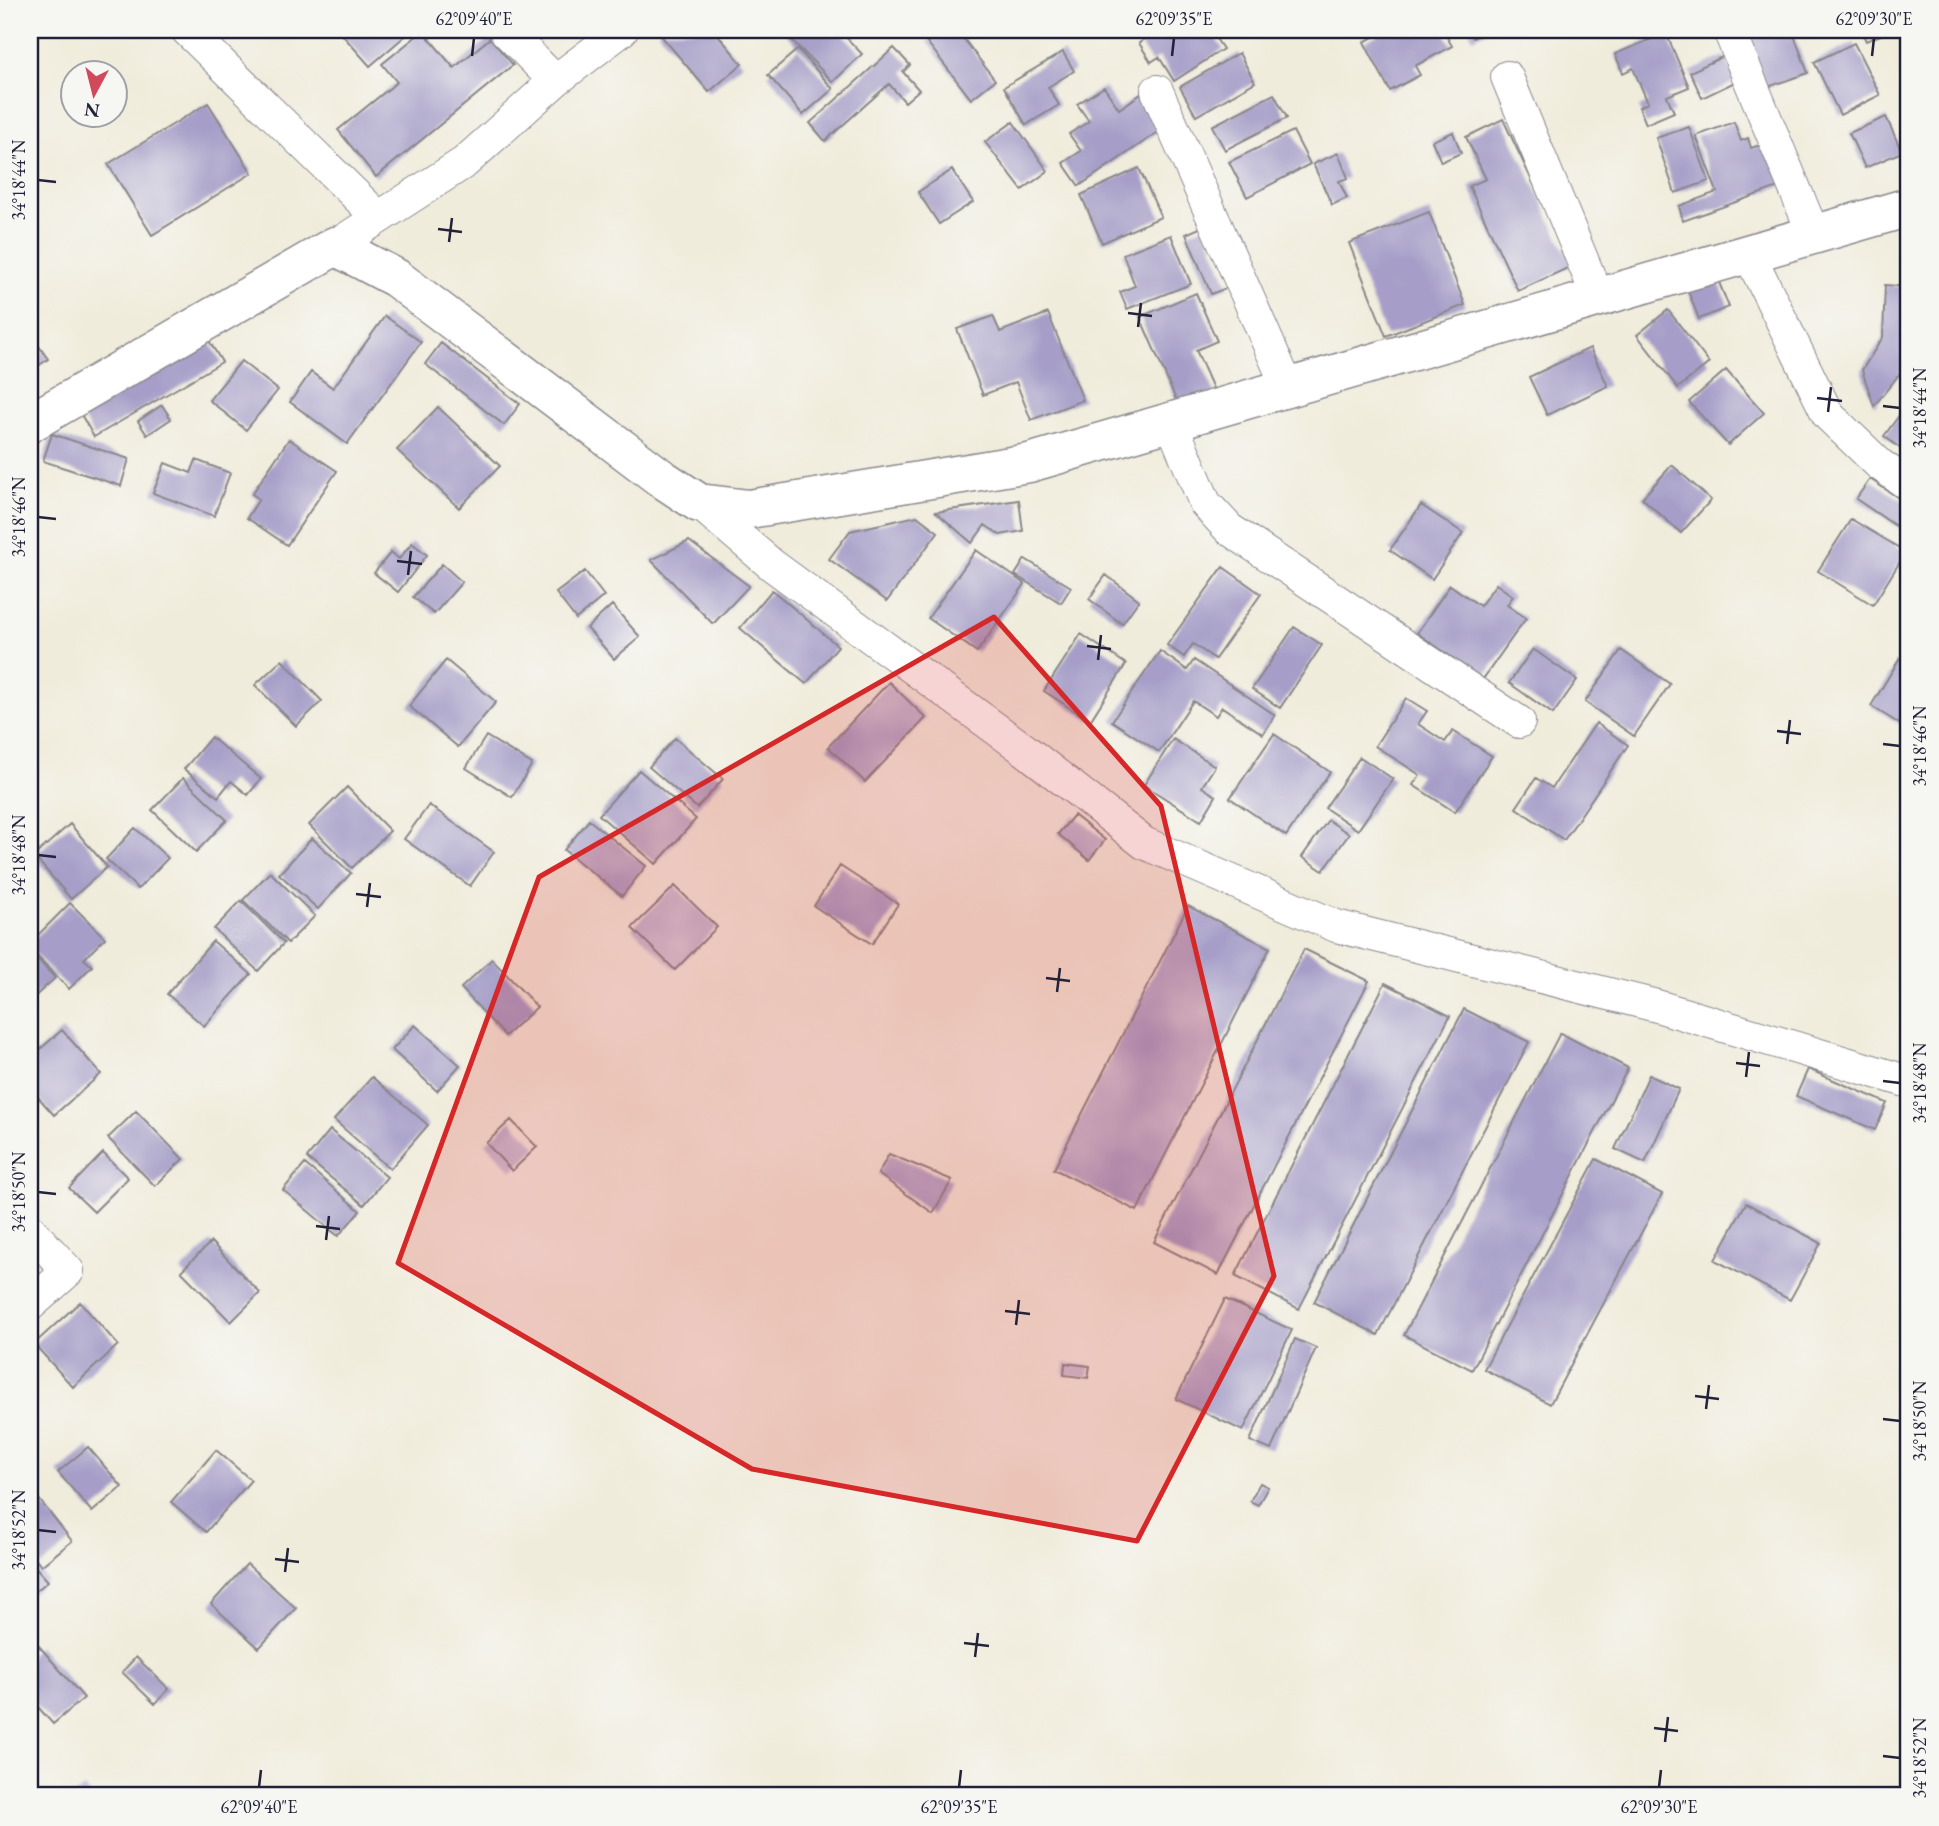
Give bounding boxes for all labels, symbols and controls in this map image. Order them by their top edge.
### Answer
text: 62°09'40"E [436,7,512,30]
text: 62°09'35"E [1136,7,1212,30]
text: 62°09'30"E [1836,7,1912,30]
north arrow [60,60,130,130]
text: N [82,97,101,124]
text: 34°18'44"N [7,139,30,220]
text: 34°18'44"N [1908,367,1931,448]
text: 34°18'46"N [7,476,30,557]
text: 34°18'46"N [1908,705,1931,786]
text: 34°18'48"N [7,814,30,895]
text: 34°18'48"N [1908,1042,1931,1123]
text: 34°18'50"N [7,1151,30,1232]
text: 34°18'50"N [1908,1380,1931,1461]
text: 34°18'52"N [7,1489,30,1570]
text: 34°18'52"N [1908,1717,1931,1798]
text: 62°09'40"E [221,1795,297,1818]
text: 62°09'35"E [921,1795,997,1818]
text: 62°09'30"E [1621,1795,1697,1818]

